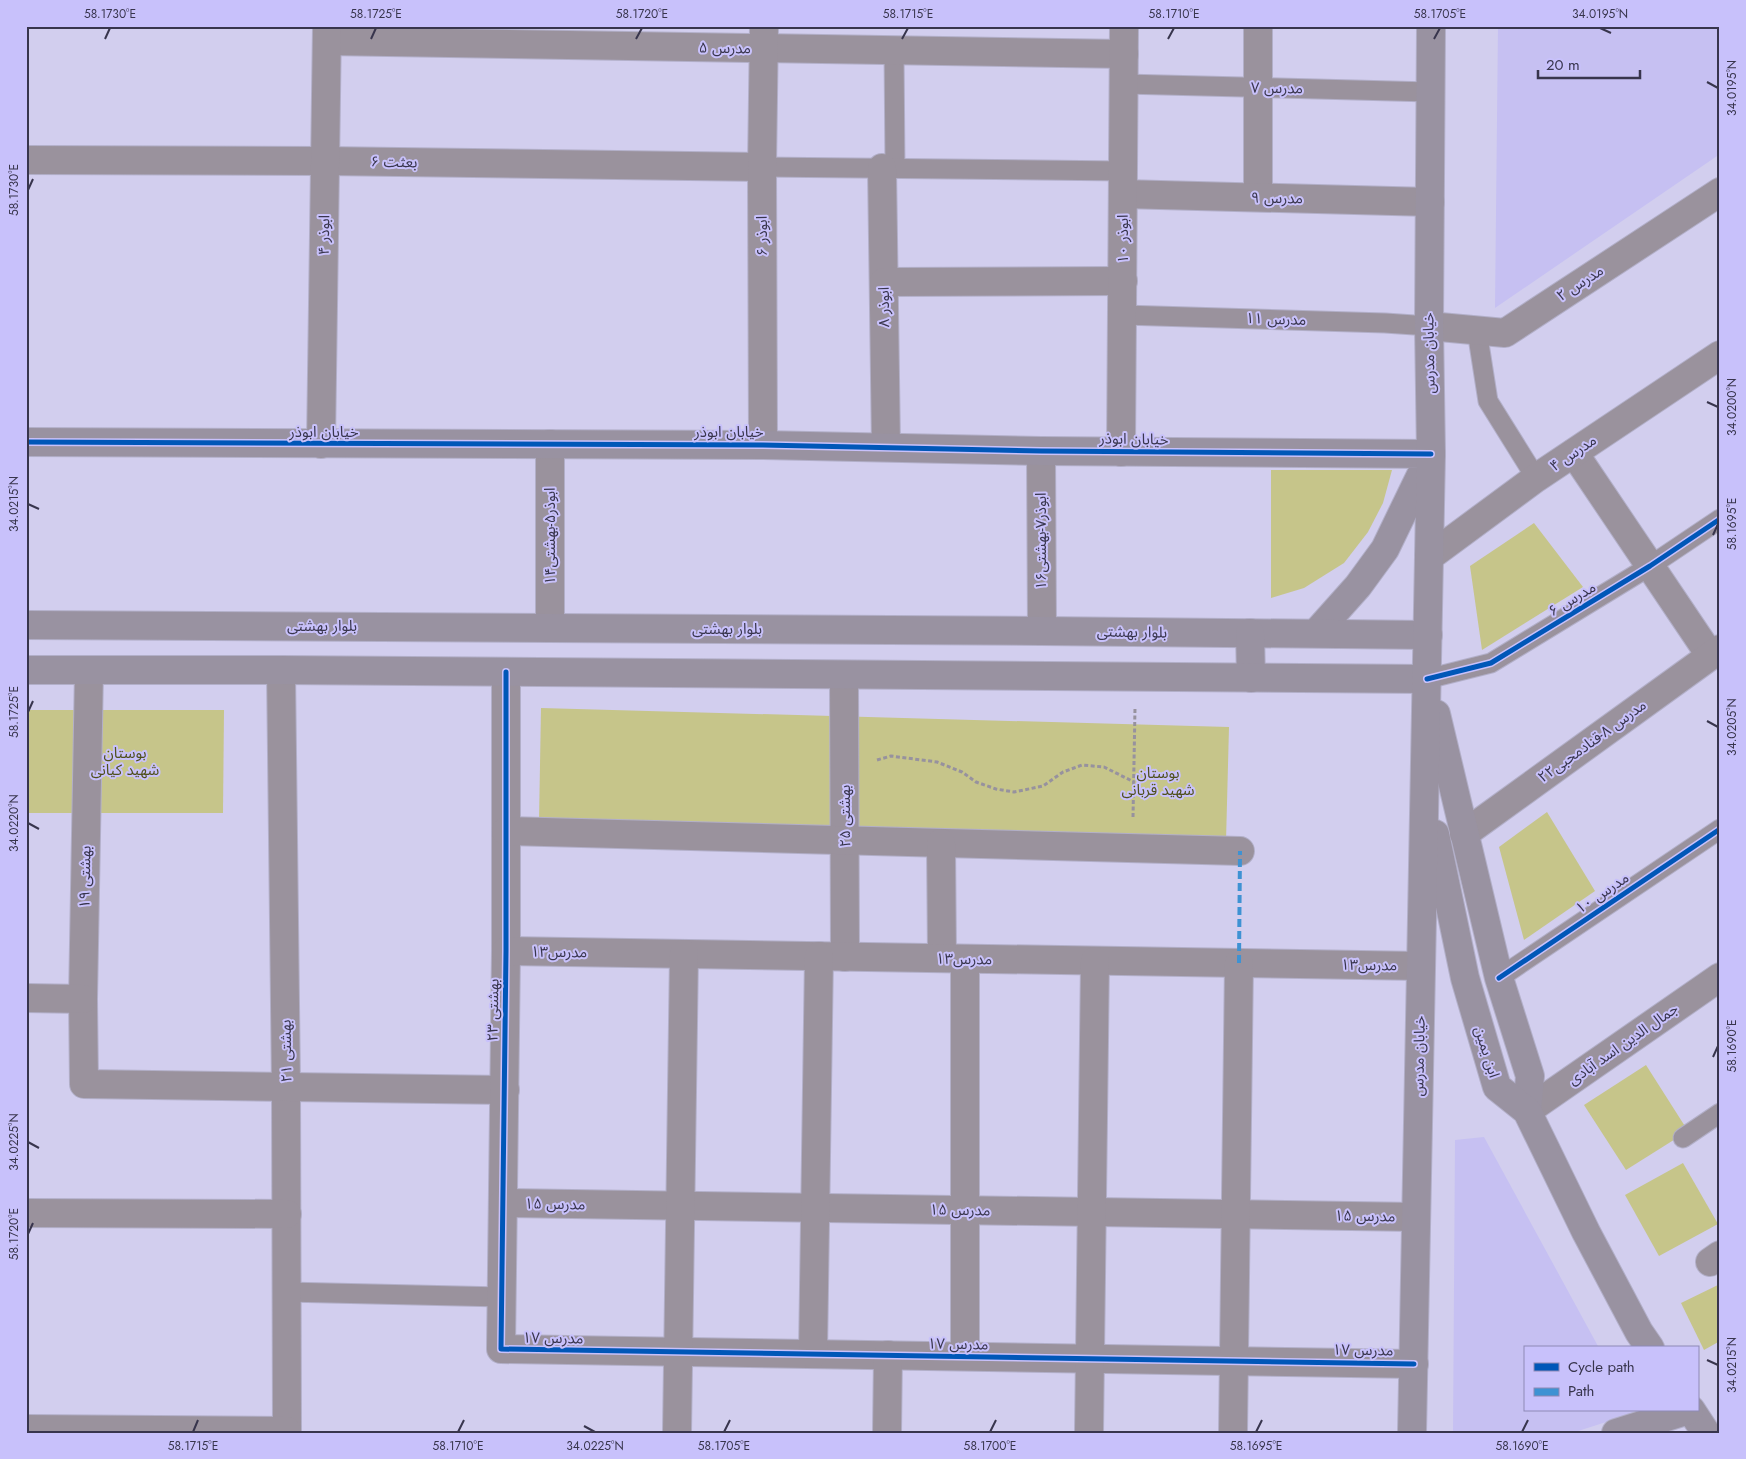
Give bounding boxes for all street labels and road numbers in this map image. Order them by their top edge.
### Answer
street label: مدرس ۵ [699,37,751,59]
street label: مدرس ۷ [1251,77,1303,99]
street label: بعثت ۶ [370,151,418,173]
street label: مدرس ۹ [1251,187,1303,209]
street label: ابوذر ۱۰ [1112,214,1134,264]
street label: ابوذر ۴ [313,215,335,255]
street label: ابوذر ۶ [751,216,773,256]
street label: مدرس ۲ [1552,260,1608,306]
street label: ابوذر ۸ [873,287,895,327]
street label: مدرس ۱۱ [1245,307,1307,331]
street label: خیابان مدرس [1417,312,1441,394]
street label: خیابان ابوذر [288,421,359,443]
street label: خیابان ابوذر [693,421,764,443]
street label: خیابان ابوذر [1098,427,1169,451]
street label: مدرس ۴ [1545,429,1601,477]
street label: ابوذر۵-بهشتی۱۴ [539,487,561,585]
street label: ابوذر۷-بهشتی۱۶ [1030,492,1052,590]
street label: مدرس ۶ [1544,576,1600,622]
street label: بلوار بهشتی [287,615,357,637]
street label: بلوار بهشتی [692,618,762,640]
street label: بلوار بهشتی [1097,620,1167,644]
street label: مدرس ۸-قنادمحبی۲۲ [1533,694,1651,788]
street label: بهشتی ۲۵ [834,785,856,847]
street label: بهشتی ۱۹ [73,845,97,909]
street label: مدرس ۱۰ [1571,867,1633,919]
street label: مدرس۱۳ [531,941,587,963]
street label: مدرس۱۳ [936,948,992,970]
street label: مدرس۱۳ [1341,954,1397,976]
street label: بهشتی ۲۳ [481,978,505,1042]
street label: جمال الدین اسد آبادی [1563,997,1683,1090]
street label: خیابان مدرس [1407,1015,1431,1097]
street label: بهشتی ۲۱ [274,1019,298,1083]
street label: ابن یمین [1469,1024,1505,1080]
street label: مدرس ۱۵ [524,1192,586,1216]
street label: مدرس ۱۵ [929,1198,991,1222]
street label: مدرس ۱۵ [1334,1204,1396,1228]
street label: مدرس ۱۷ [522,1326,584,1350]
street label: مدرس ۱۷ [927,1332,989,1356]
street label: مدرس ۱۷ [1332,1338,1394,1362]

